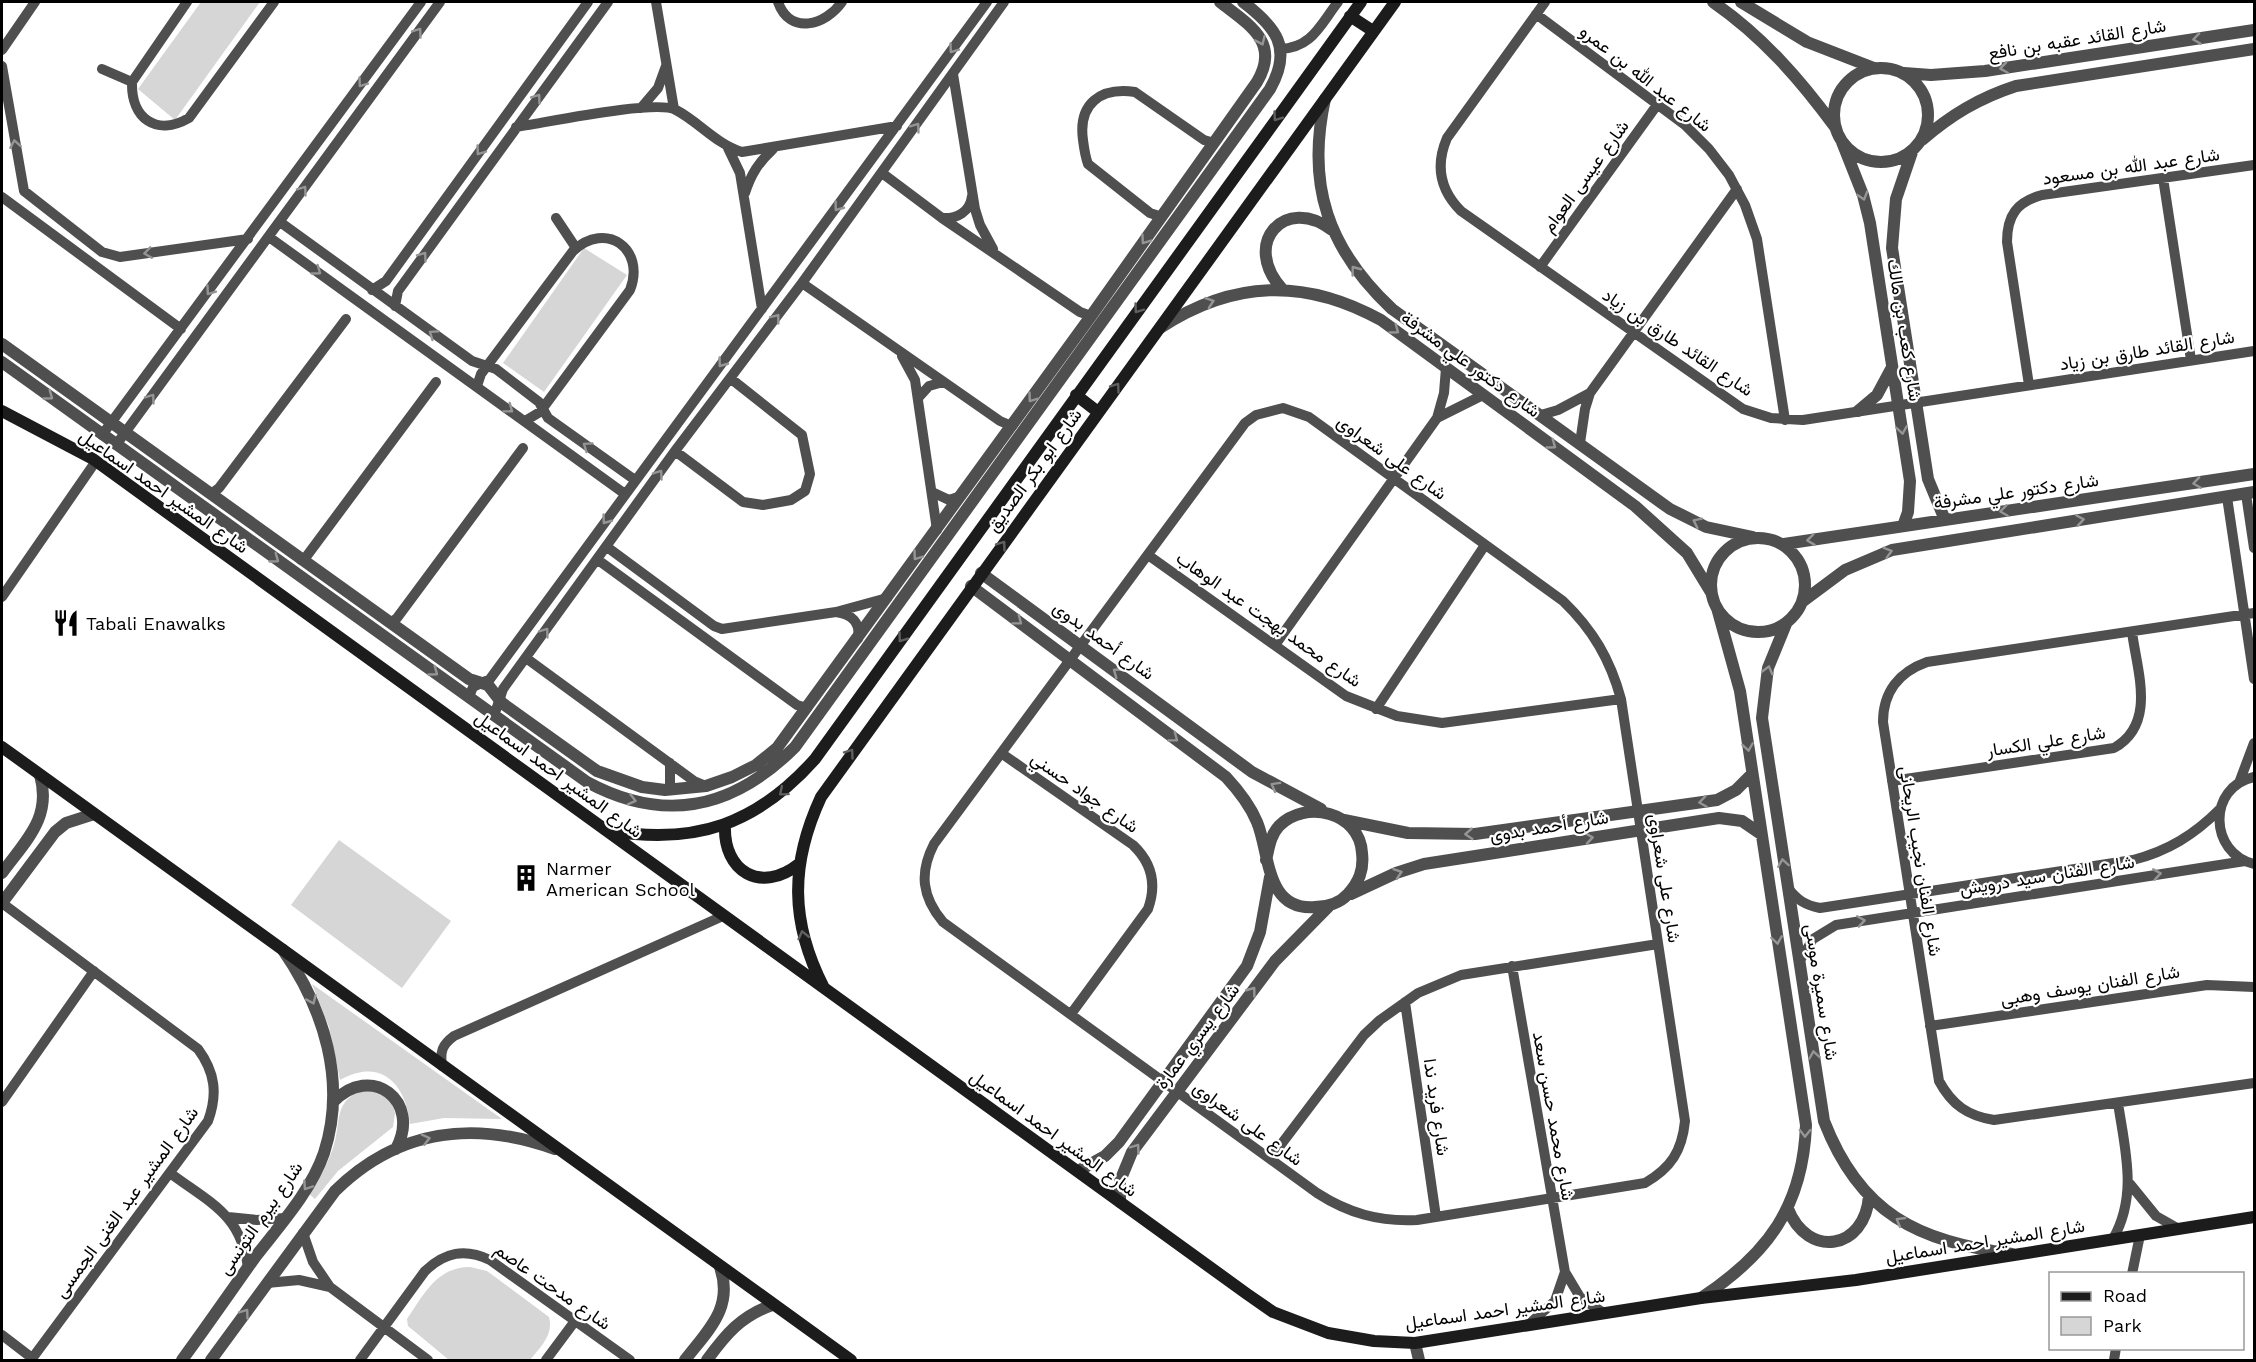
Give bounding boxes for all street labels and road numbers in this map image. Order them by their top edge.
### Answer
street label: شارع القائد عقبه بن نافع [1986,15,2168,65]
street label: شارع عبد الله بن عمرو [1575,20,1716,138]
street label: شارع عيسى العوام [1537,116,1634,237]
street label: شارع عبد الله بن مسعود [2041,143,2221,191]
street label: شارع كعب بن مالك [1881,257,1927,403]
street label: شارع القائد طارق بن زياد [1598,284,1757,402]
street label: شارع دكتور علي مشرفة [1395,307,1545,425]
street label: شارع القائد طارق بن زياد [2058,326,2236,376]
street label: شارع ابو بكر الصديق [982,404,1087,537]
street label: شارع على شعراوى [1332,410,1451,505]
street label: شارع المشير احمد اسماعيل [74,425,253,559]
street label: شارع دكتور علي مشرفة [1932,469,2101,518]
street label: شارع محمد بهجت عبد الوهاب [1171,547,1366,693]
street label: شارع أحمد بدوى [1048,596,1159,685]
street label: شارع المشير احمد اسماعيل [470,706,647,843]
street label: شارع علي الكسار [1984,721,2108,766]
street label: شارع جواد حسني [1024,747,1143,841]
street label: شارع الفنان نجيب الريحانى [1894,764,1946,958]
street label: شارع أحمد بدوى [1488,806,1610,848]
street label: شارع على شعراوى [1642,812,1686,944]
street label: شارع الفنان سيد درويش [1958,851,2136,901]
street label: شارع سميرة موسى [1799,922,1843,1062]
street label: شارع الفنان يوسف وهبى [1999,960,2182,1012]
street label: شارع يسري عمارة [1151,979,1247,1096]
street label: شارع محمد حسن سعد [1527,1030,1579,1202]
street label: شارع فريد ندا [1418,1057,1454,1157]
street label: شارع المشير احمد اسماعيل [965,1065,1142,1202]
street label: شارع على شعراوى [1188,1076,1307,1171]
street label: شارع المشير عبد الغنى الجمسى [50,1102,204,1303]
street label: شارع بيرم التونسى [213,1157,308,1280]
street label: شارع المشير احمد اسماعيل [1884,1215,2087,1269]
street label: شارع مدحت عاصم [490,1238,615,1336]
street label: شارع المشير احمد اسماعيل [1404,1285,1607,1335]

